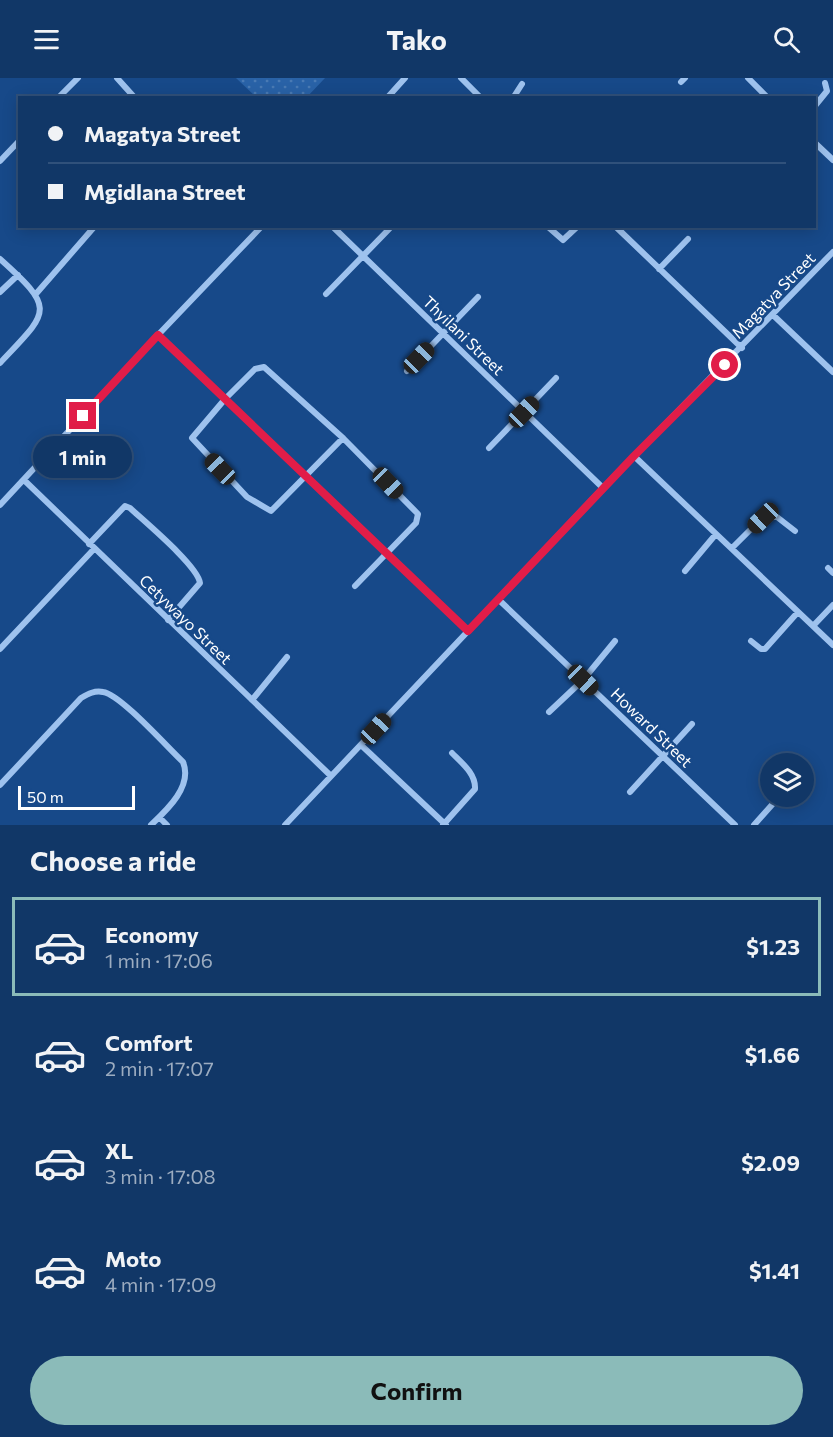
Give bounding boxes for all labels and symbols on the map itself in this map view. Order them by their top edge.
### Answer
street label: Magatya Street [727,248,819,342]
street label: Thyilani Street [419,291,509,379]
car [400,339,438,377]
route start [711,351,738,378]
car [505,393,543,431]
route end [69,402,96,429]
callout: 1 min [34,437,132,479]
car [201,450,239,488]
car [369,464,407,502]
car [744,499,782,537]
street label: Cetywayo Street [136,570,236,668]
car [564,661,602,699]
street label: Howard Street [607,683,697,771]
car [357,710,395,748]
scale bar [18,783,135,810]

